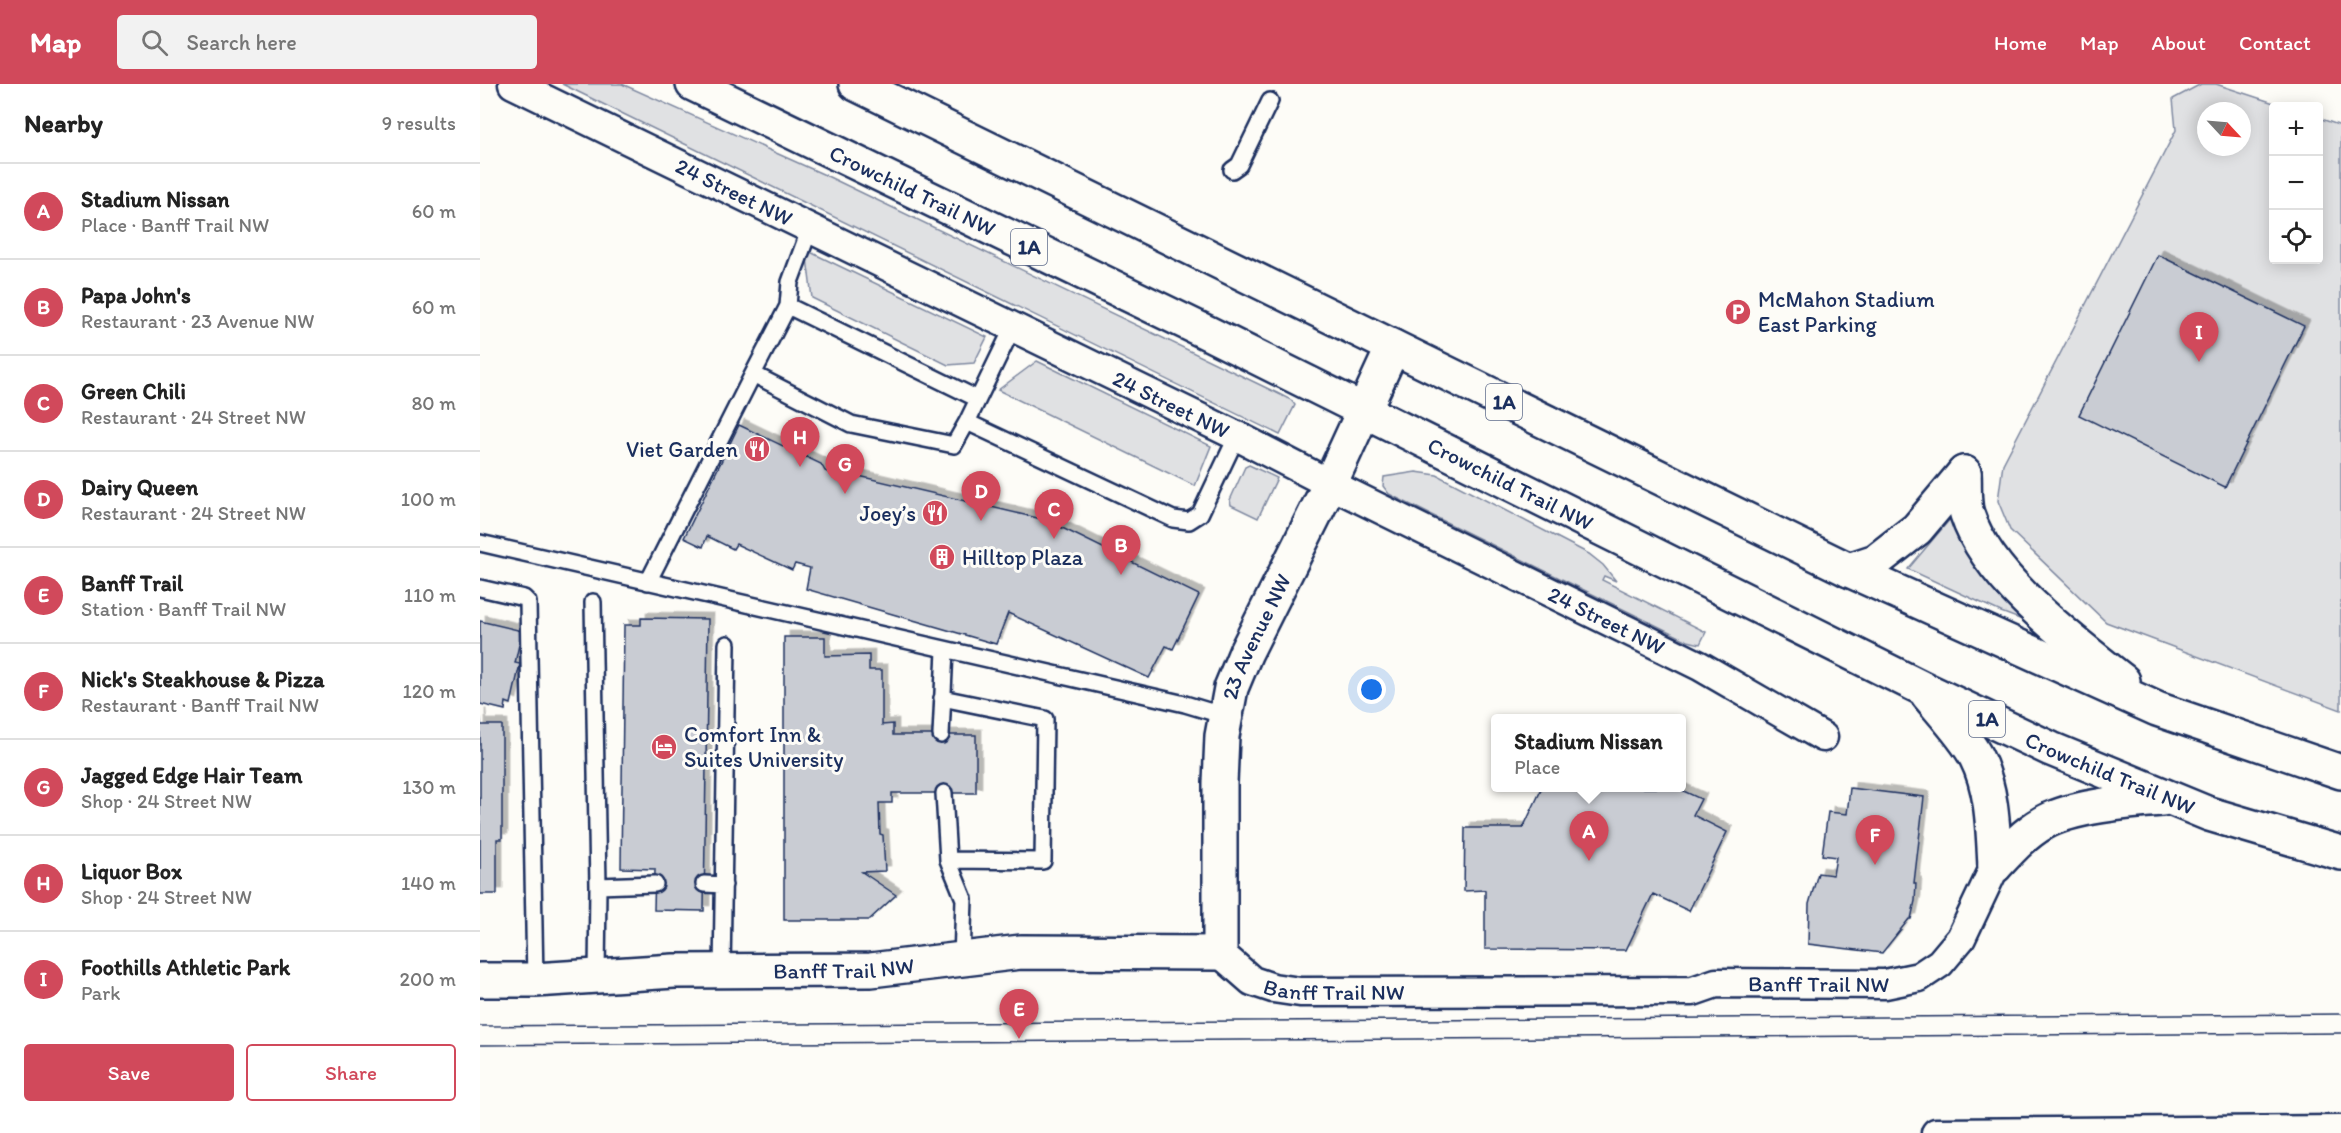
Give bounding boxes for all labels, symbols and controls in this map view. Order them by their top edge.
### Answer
search box [117,15,537,69]
text: Map [30,25,81,59]
icon: search [138,26,171,59]
text: Search here [186,29,297,56]
text: Home [1994,30,2047,55]
text: Map [2080,30,2119,55]
text: About [2152,30,2206,55]
text: Contact [2239,30,2311,55]
north arrow [2197,102,2251,156]
map controls [2269,102,2323,264]
button: + [2269,102,2323,156]
text: Nearby [24,107,103,139]
text: 9 results [382,111,456,135]
street label: Crowchild Trail NW [825,139,1000,242]
street label: 24 Street NW [671,152,797,232]
button: − [2269,156,2323,210]
text: Stadium Nissan [81,186,230,213]
text: A [37,199,50,223]
text: 60 m [412,199,456,223]
button: locate [2269,210,2323,264]
text: Place · Banff Trail NW [81,213,269,237]
road number: 1A [1011,229,1047,265]
text: Papa John's [81,282,191,309]
place label: McMahon Stadium East Parking [1758,286,1935,338]
text: B [37,295,50,319]
text: 60 m [412,295,456,319]
parking icon: McMahon Stadium East Parking [1723,297,1753,327]
text: Restaurant · 23 Avenue NW [81,309,314,333]
pin: I [2180,312,2218,362]
street label: 24 Street NW [1108,365,1234,444]
text: Green Chili [81,378,186,405]
road number: 1A [1486,384,1522,420]
text: C [37,391,50,415]
text: 80 m [411,391,456,415]
text: Restaurant · 24 Street NW [81,405,306,429]
pin: H [780,418,820,467]
street label: Crowchild Trail NW [1423,431,1598,536]
restaurant icon: Viet Garden [742,434,772,464]
place label: Viet Garden [626,436,739,463]
pin: G [826,444,865,494]
pin: D [962,472,1000,521]
text: Dairy Queen [81,474,198,501]
text: D [37,487,50,511]
text: 100 m [401,487,456,511]
pin: C [1034,490,1074,539]
restaurant icon: Joey’s [920,498,950,528]
place label: Joey’s [860,500,916,527]
text: Restaurant · 24 Street NW [81,501,306,525]
pin: B [1102,526,1140,575]
building icon: Hilltop Plaza [927,542,957,572]
place label: Hilltop Plaza [962,544,1084,571]
street label: 23 Avenue NW [1216,569,1297,702]
text: Banff Trail [81,570,183,597]
street label: 24 Street NW [1544,580,1669,661]
text: E [38,583,49,607]
text: 110 m [404,583,456,607]
text: Station · Banff Trail NW [81,597,286,621]
text: Nick's Steakhouse & Pizza [81,666,324,693]
your location [1357,675,1386,704]
text: F [38,679,49,703]
text: 120 m [403,679,456,703]
text: Restaurant · Banff Trail NW [81,693,319,717]
road number: 1A [1969,701,2005,737]
popup [1491,714,1686,792]
place label: Comfort Inn & Suites University [684,721,844,773]
street label: Crowchild Trail NW [2021,726,2199,821]
text: Stadium Nissan [1514,728,1663,755]
hotel icon: Comfort Inn & Suites University [649,732,679,762]
text: Place [1514,755,1560,779]
text: Jagged Edge Hair Team [81,762,303,789]
text: G [37,775,50,799]
text: 130 m [402,775,456,799]
text: Shop · 24 Street NW [81,789,252,813]
pin: A [1570,812,1608,861]
pin: F [1856,816,1894,865]
text: Liquor Box [81,858,182,885]
text: H [37,871,50,895]
text: 140 m [401,871,456,895]
text: Shop · 24 Street NW [81,885,252,909]
street label: Banff Trail NW [773,952,916,984]
text: Foothills Athletic Park [81,954,290,981]
text: I [40,967,47,991]
text: 200 m [400,967,456,991]
street label: Banff Trail NW [1748,970,1889,998]
street label: Banff Trail NW [1260,973,1405,1006]
text: Park [81,981,120,1005]
pin: E [1000,990,1038,1039]
button: Save [24,1044,234,1101]
button: Share [246,1044,456,1101]

